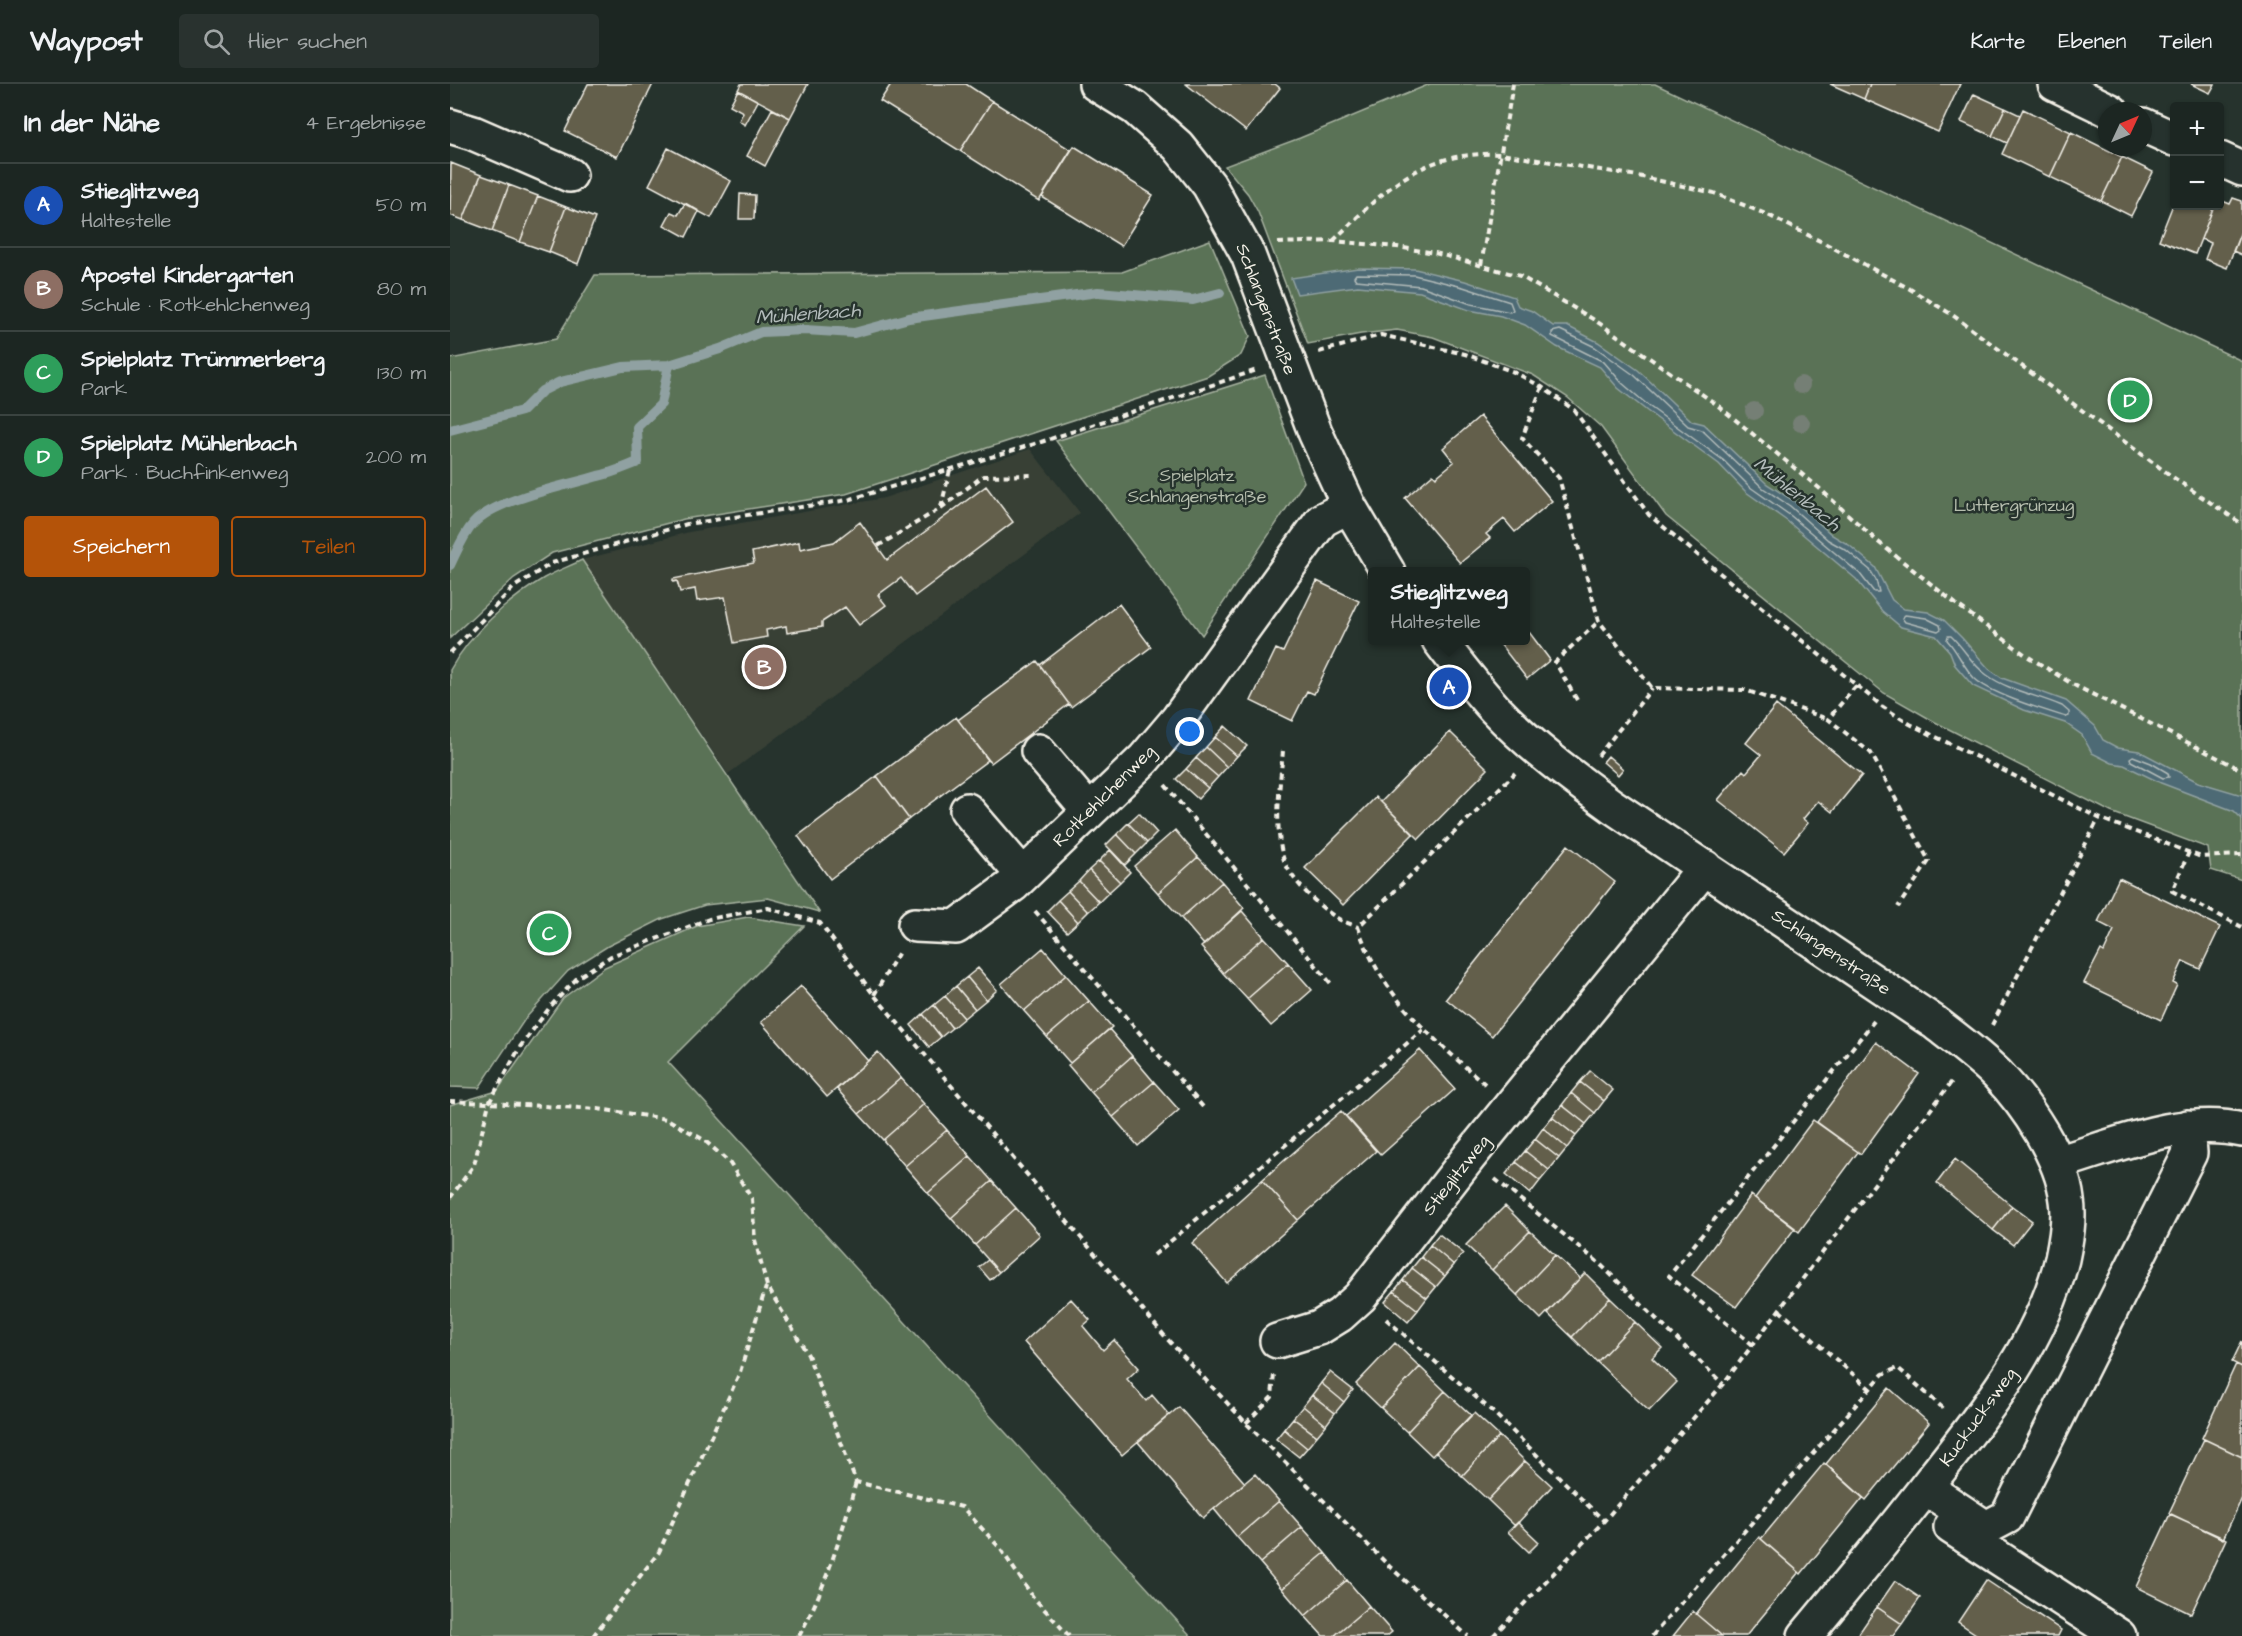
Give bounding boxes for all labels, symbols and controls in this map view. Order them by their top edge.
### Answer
search box [179,14,599,68]
text: Waypost [30,22,143,61]
icon: search [200,25,233,58]
text: Hier suchen [248,26,367,57]
text: Karte [1970,27,2025,56]
text: Ebenen [2058,27,2126,56]
text: Teilen [2159,27,2212,56]
north arrow [2098,102,2152,156]
map controls [2170,102,2224,210]
button: + [2170,102,2224,156]
text: In der Nähe [24,105,160,141]
text: 4 Ergebnisse [305,109,426,137]
button: − [2170,156,2224,210]
text: Stieglitzweg [81,176,198,207]
text: A [37,191,50,219]
text: 50 m [376,191,426,219]
text: Haltestelle [81,207,171,235]
street label: Schlangenstraße [1229,240,1303,379]
text: Apostel Kindergarten [81,260,293,291]
text: B [36,275,51,303]
text: 80 m [377,275,426,303]
text: Schule · Rotkehlchenweg [81,291,310,319]
water label: Mühlenbach [755,296,862,332]
text: Spielplatz Trümmerberg [81,344,325,375]
text: C [36,359,51,387]
text: 130 m [377,359,426,387]
text: Park [81,375,127,403]
pin: D [2110,378,2150,422]
text: Spielplatz Mühlenbach [81,428,297,459]
text: D [37,443,50,471]
text: 200 m [366,443,426,471]
water label: Mühlenbach [1748,450,1847,538]
text: Park · Buchfinkenweg [81,459,288,487]
park label: Spielplatz Schlangenstraße [1128,463,1267,510]
park label: Luttergrünzug [1954,493,2074,519]
button: Speichern [24,516,219,577]
button: Teilen [231,516,426,577]
popup [1368,567,1530,645]
text: Stieglitzweg [1390,577,1508,608]
text: Haltestelle [1390,608,1481,636]
pin: B [744,644,784,690]
pin: A [1430,664,1468,710]
your location [1175,717,1204,746]
street label: Rotkehlchenweg [1047,739,1161,853]
street label: Schlangenstraße [1766,903,1896,1002]
pin: C [530,910,568,956]
street label: Stieglitzweg [1417,1130,1496,1221]
street label: Kuckucksweg [1934,1362,2023,1472]

